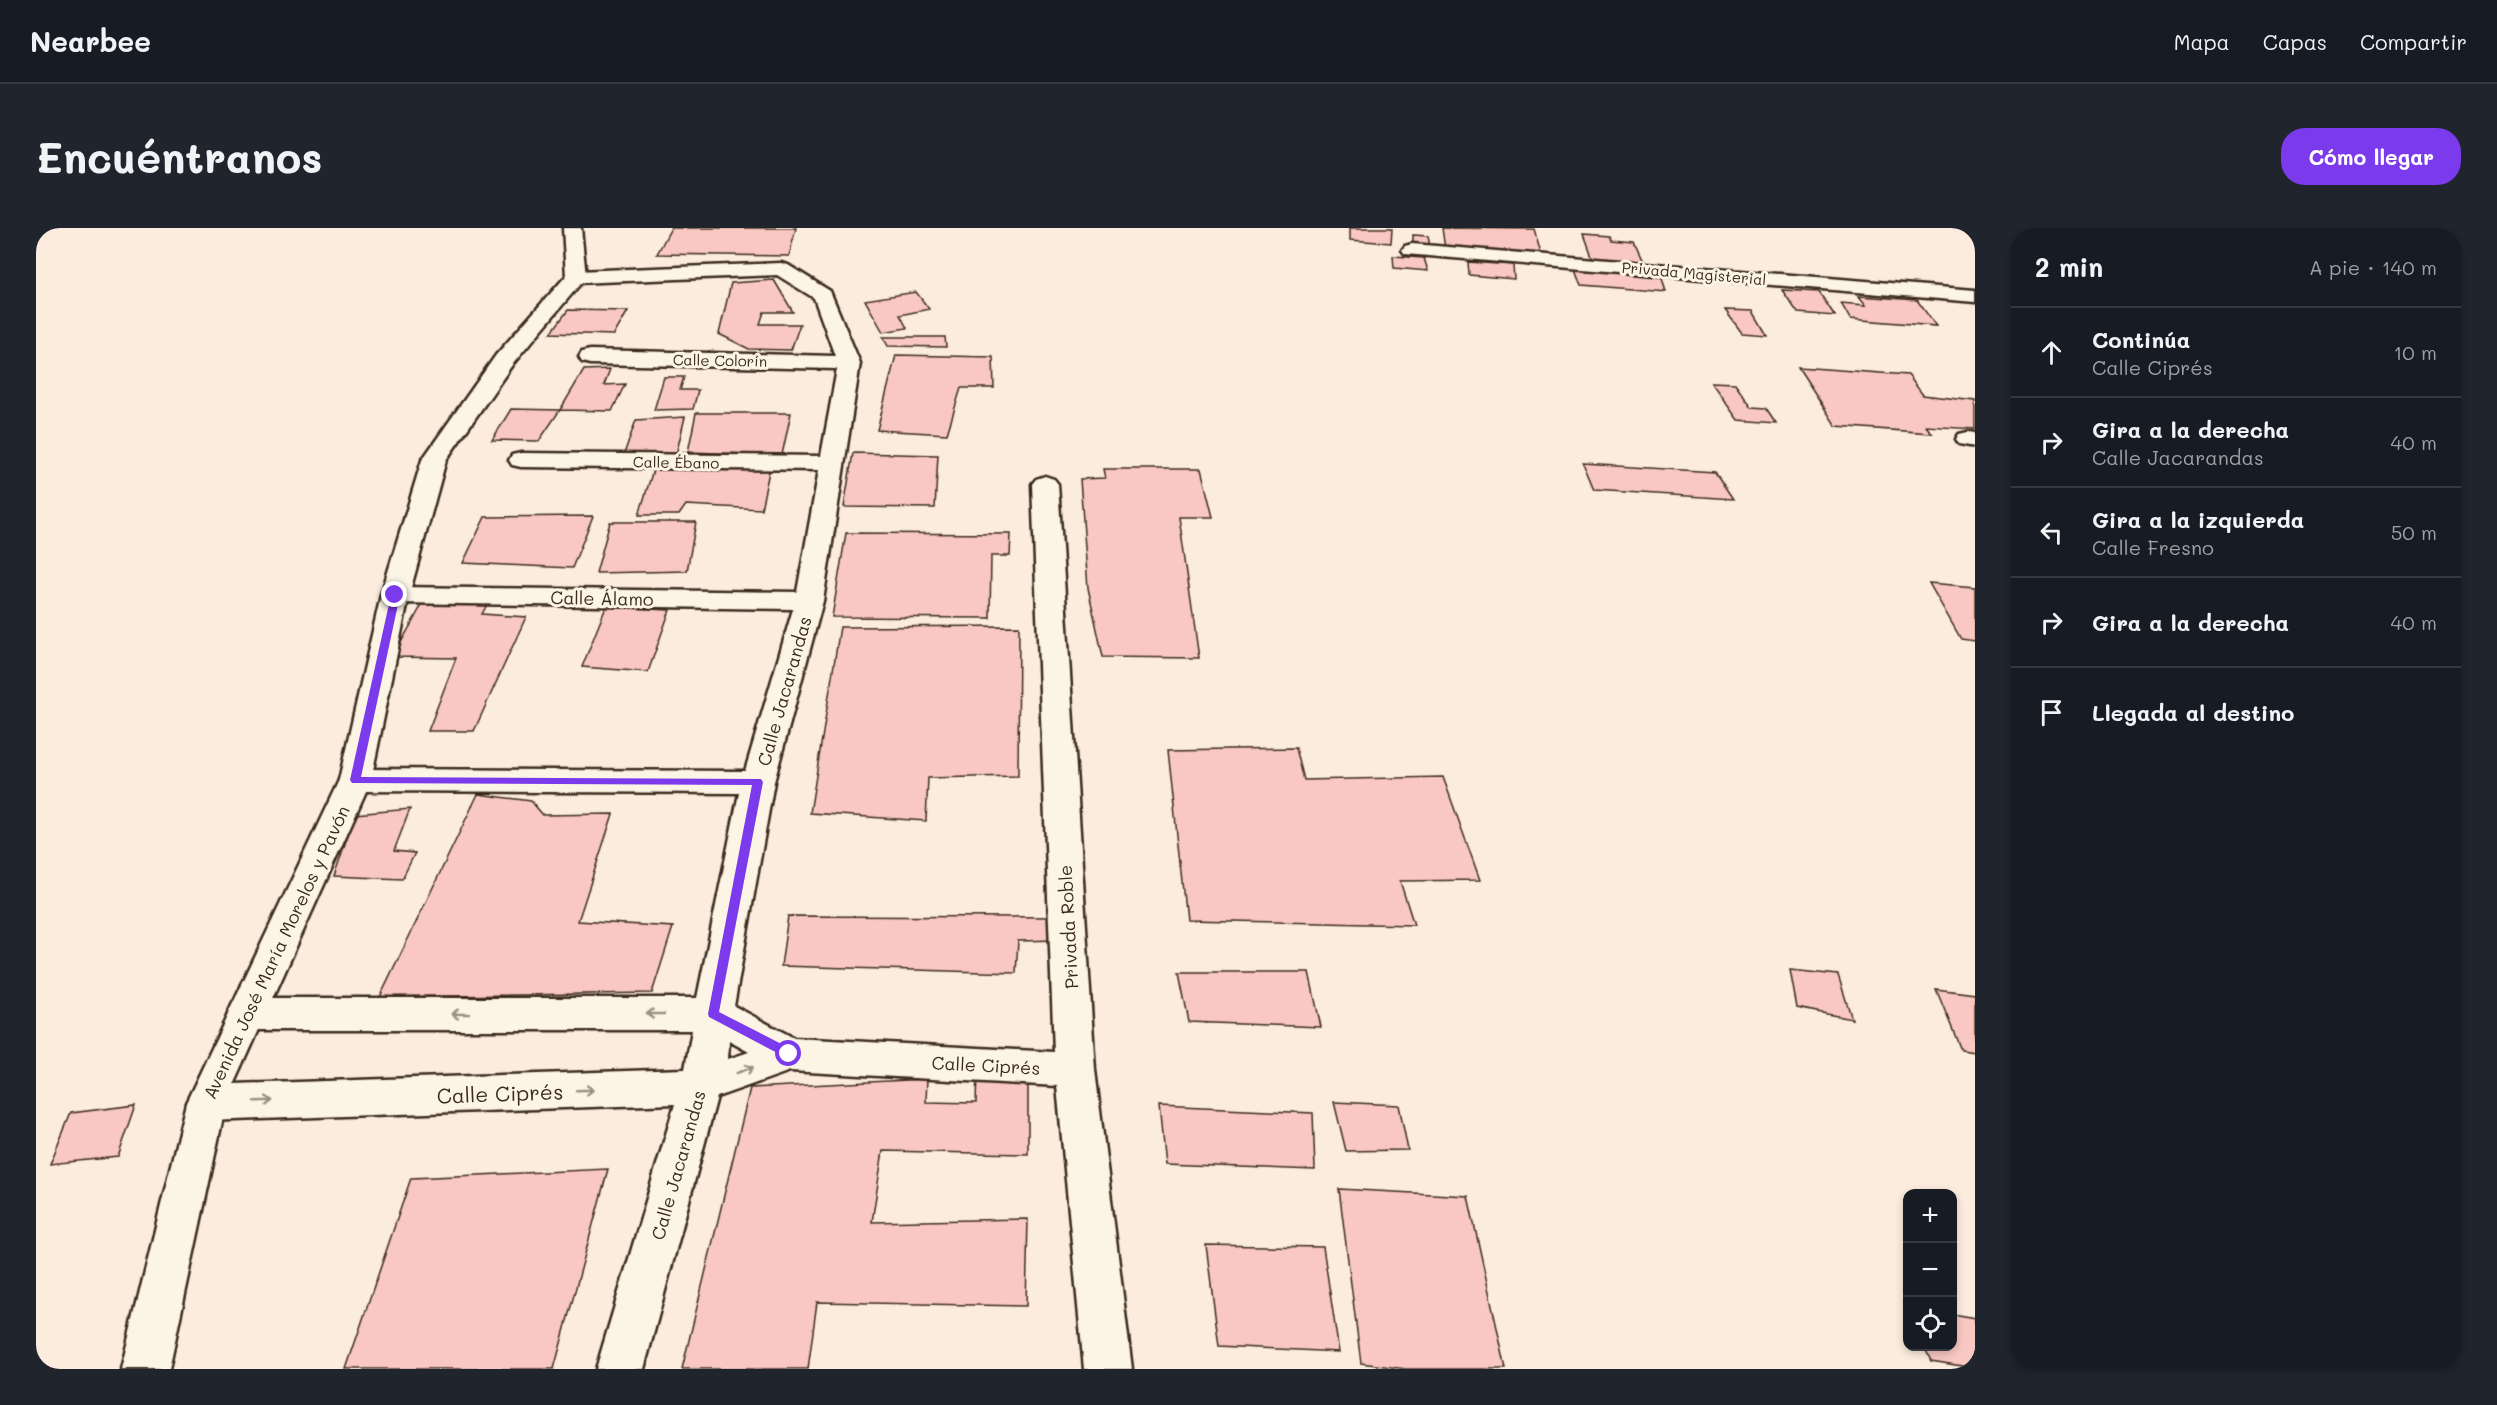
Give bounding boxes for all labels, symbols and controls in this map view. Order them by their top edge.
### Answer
text: Nearbee [30,23,151,59]
text: Mapa [2174,28,2230,55]
text: Capas [2263,28,2327,55]
text: Compartir [2360,28,2467,55]
button: Cómo llegar [2281,128,2461,185]
text: Encuéntranos [36,129,322,184]
text: 2 min [2035,250,2103,284]
text: A pie · 140 m [2309,254,2437,280]
street label: Privada Magisterial [1621,257,1767,289]
text: Continúa [2092,325,2190,354]
icon: ahead [2035,336,2068,369]
text: 10 m [2393,339,2437,365]
street label: Calle Colorín [673,349,767,371]
text: Calle Ciprés [2092,354,2213,380]
text: Gira a la derecha [2092,415,2289,444]
icon: right [2035,426,2068,459]
text: 40 m [2391,429,2437,455]
text: Calle Jacarandas [2092,444,2264,470]
street label: Calle Ébano [633,451,719,473]
text: Gira a la izquierda [2092,505,2304,534]
icon: left [2035,516,2068,549]
text: 50 m [2391,519,2437,545]
text: Calle Fresno [2092,534,2214,560]
route end [381,581,407,607]
street label: Calle Álamo [550,585,654,611]
icon: right [2035,606,2068,639]
text: Gira a la derecha [2092,608,2289,637]
text: 40 m [2391,609,2437,635]
street label: Calle Jacarandas [751,613,817,769]
icon: arrive [2035,696,2068,729]
text: Llegada al destino [2092,698,2294,727]
street label: Avenida José María Morelos y Pavón [197,801,355,1103]
street label: Privada Roble [1053,864,1083,990]
one-way arrow [450,1008,470,1020]
one-way arrow [645,1008,665,1020]
route start [775,1040,801,1066]
street label: Calle Ciprés [931,1050,1041,1080]
one-way arrow [735,1063,754,1074]
street label: Calle Ciprés [436,1077,564,1109]
one-way arrow [575,1084,595,1095]
street label: Calle Jacarandas [645,1087,711,1243]
one-way arrow [254,1095,274,1107]
map controls [1903,1189,1957,1351]
button: + [1903,1189,1957,1243]
button: − [1903,1243,1957,1297]
button: locate [1903,1297,1957,1351]

